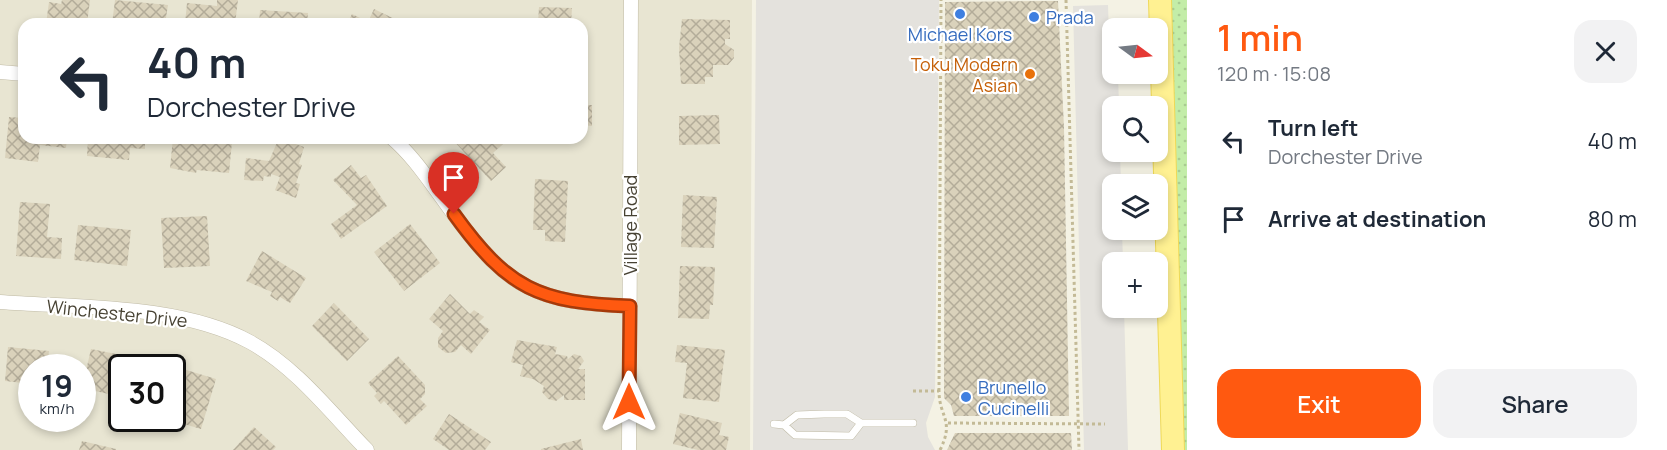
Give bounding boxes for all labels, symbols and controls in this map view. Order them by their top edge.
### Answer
place label: Prada [1046,5,1094,29]
marker: Michael Kors [953,7,967,21]
marker: Prada [1027,10,1041,24]
text: 1 min [1217,13,1303,62]
north arrow [1102,18,1168,84]
map controls [1102,18,1168,318]
button: close [1574,20,1637,83]
place label: Michael Kors [908,22,1012,46]
text: 40 m [147,33,246,91]
icon: left [48,42,126,120]
place label: Toku Modern Asian [911,52,1018,97]
text: 120 m · 15:08 [1217,60,1331,87]
marker: Toku Modern Asian [1023,67,1037,81]
text: Dorchester Drive [147,88,356,125]
button: search [1102,96,1168,162]
text: Turn left [1268,113,1358,143]
icon: left [1217,125,1250,158]
text: 40 m [1588,126,1637,156]
text: Dorchester Drive [1268,143,1423,170]
pin [428,152,479,214]
icon: arrive [437,161,470,194]
button: layers [1102,174,1168,240]
street label: Village Road [618,175,642,275]
icon: arrive [1217,203,1250,236]
text: Arrive at destination [1268,204,1486,234]
text: 80 m [1588,204,1637,234]
button: + [1102,252,1168,318]
street label: Winchester Drive [45,294,189,332]
speed limit sign: 30 [108,354,186,432]
text: 19 [41,365,73,406]
button: Exit [1217,369,1421,438]
button: Share [1433,369,1637,438]
position arrow [597,370,661,434]
place label: Brunello Cucinelli [978,375,1049,420]
marker: Brunello Cucinelli [959,390,973,404]
text: km/h [40,398,74,419]

